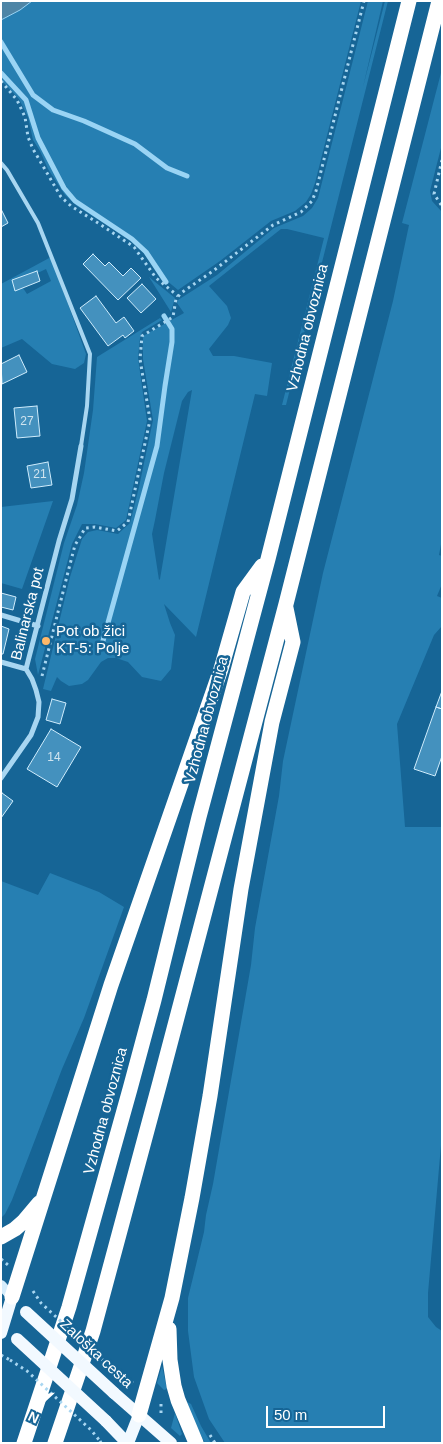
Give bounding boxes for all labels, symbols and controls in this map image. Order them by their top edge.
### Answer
street label: Vzhodna obvoznica [283,262,333,394]
house number: 27 [20,415,34,429]
house number: 21 [33,468,47,482]
street label: Balinarska pot [8,566,48,662]
place label: Pot ob žici KT-5: Polje [56,623,129,658]
marker: Pot ob žici KT-5: Polje [40,635,52,647]
street label: Vzhodna obvoznica [181,654,233,786]
house number: 14 [47,751,61,765]
street label: Vzhodna obvoznica [80,1045,132,1177]
street label: Zaloška cesta [56,1316,136,1392]
north arrow [15,1379,65,1429]
scale bar [268,1396,387,1428]
text: 50 m [274,1406,307,1423]
text: N [26,1408,42,1427]

